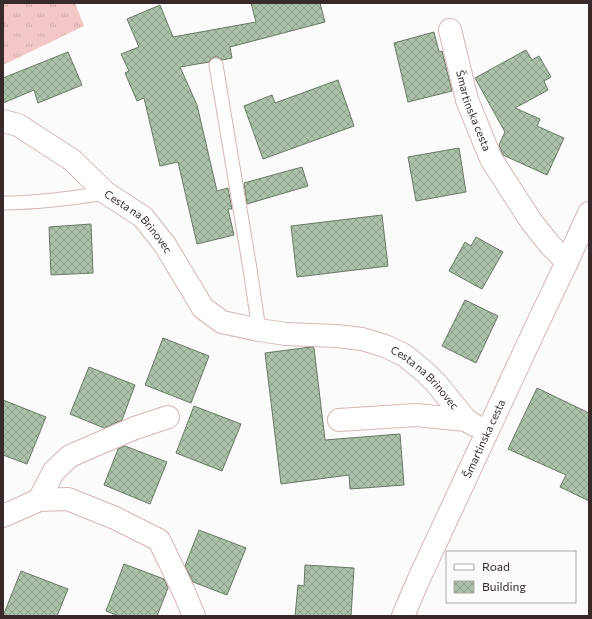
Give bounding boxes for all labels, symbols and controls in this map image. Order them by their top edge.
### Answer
street label: Šmartinska cesta [454,68,494,153]
street label: Cesta na Brinovec [102,187,175,255]
street label: Cesta na Brinovec [389,343,462,412]
street label: Šmartinska cesta [459,397,507,480]
legend [446,551,576,603]
text: Road [482,559,510,573]
text: Building [482,579,526,593]

